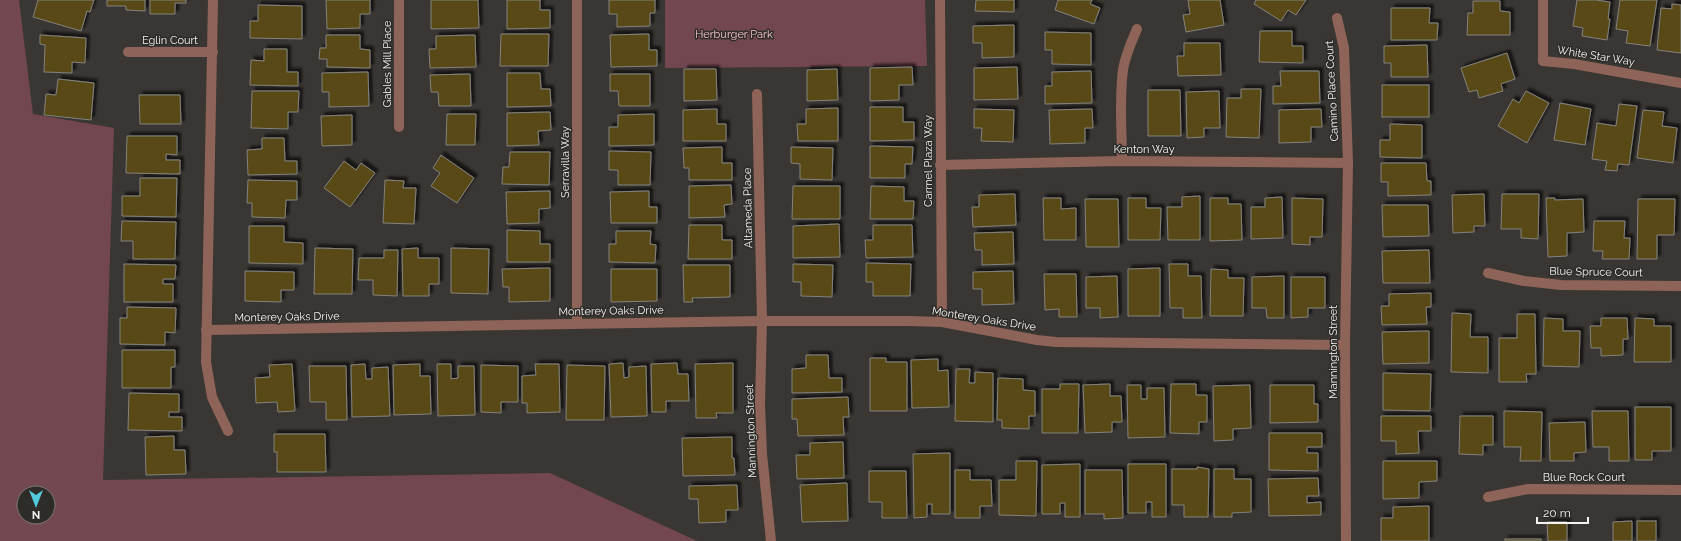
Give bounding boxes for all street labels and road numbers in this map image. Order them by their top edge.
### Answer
street label: Gables Mill Place [381,20,394,108]
street label: Eglin Court [142,34,198,47]
street label: Camino Place Court [1323,40,1341,142]
street label: White Star Way [1556,43,1636,69]
street label: Carmel Plaza Way [922,115,935,207]
street label: Serravilla Way [559,126,572,198]
street label: Kenton Way [1113,143,1175,156]
street label: Altameda Place [741,167,755,248]
street label: Blue Spruce Court [1549,265,1643,279]
street label: Monterey Oaks Drive [558,304,664,318]
street label: Monterey Oaks Drive [931,304,1038,334]
street label: Mannington Street [1327,305,1340,399]
street label: Monterey Oaks Drive [234,310,340,324]
street label: Mannington Street [743,384,759,478]
street label: Blue Rock Court [1543,471,1626,484]

